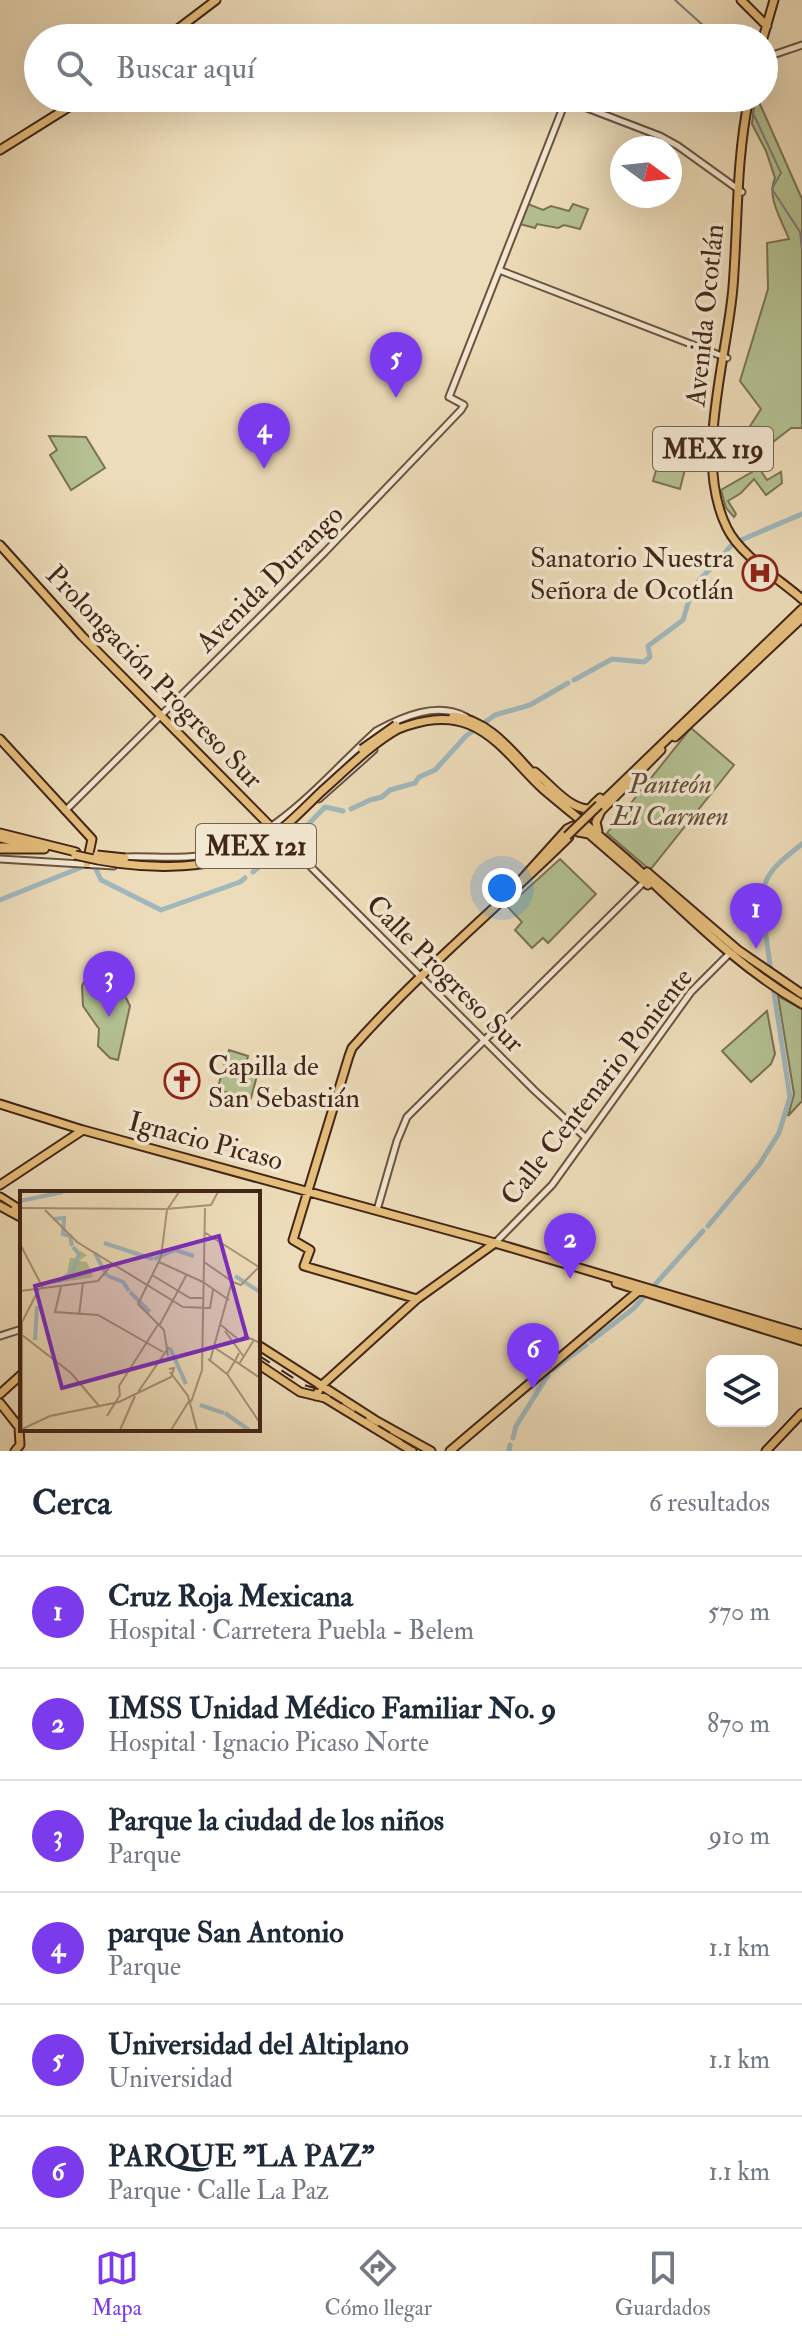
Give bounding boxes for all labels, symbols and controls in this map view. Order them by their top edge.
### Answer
search box [24,24,778,112]
icon: search [52,46,96,90]
text: Buscar aquí [116,50,255,87]
north arrow [610,136,682,208]
street label: Avenida Ocotlán [678,222,732,409]
pin: 5 [370,332,422,398]
pin: 4 [238,403,290,469]
road number: MEX 119 [653,427,773,471]
street label: Avenida Durango [188,498,351,661]
place label: Sanatorio Nuestra Señora de Ocotlán [530,541,734,608]
hospital icon: Sanatorio Nuestra Señora de Ocotlán [741,554,779,592]
street label: Prolongación Progreso Sur [38,558,270,797]
park label: Panteón El Carmen [609,767,729,834]
road number: MEX 121 [196,824,316,868]
your location [482,868,522,908]
pin: 1 [730,883,782,949]
street label: Calle Progreso Sur [359,888,532,1061]
pin: 3 [83,951,135,1017]
street label: Calle Centenario Poniente [494,961,701,1213]
place label: Capilla de San Sebastián [208,1049,360,1116]
church icon: Capilla de San Sebastián [163,1062,201,1100]
street label: Ignacio Picaso [125,1104,287,1179]
inset map [20,1191,260,1431]
pin: 2 [544,1213,596,1279]
pin: 6 [507,1323,559,1389]
map controls [706,1355,778,1427]
button: layers [706,1355,778,1427]
text: Cerca [32,1482,111,1525]
text: 6 resultados [649,1487,770,1519]
text: Cruz Roja Mexicana [108,1578,353,1615]
text: 1 [53,1596,63,1628]
text: 570 m [708,1596,770,1628]
text: Hospital · Carretera Puebla - Belem [108,1615,474,1647]
text: IMSS Unidad Médico Familiar No. 9 [108,1690,556,1727]
text: 2 [51,1708,65,1740]
text: 870 m [707,1708,770,1740]
text: Hospital · Ignacio Picaso Norte [108,1727,429,1759]
text: Parque la ciudad de los niños [108,1802,444,1839]
text: 3 [53,1820,63,1852]
text: 910 m [709,1820,770,1852]
text: Parque [108,1839,181,1871]
text: parque San Antonio [108,1914,344,1951]
text: 4 [51,1932,65,1964]
text: 1.1 km [708,1932,770,1964]
text: Parque [108,1951,181,1983]
text: Universidad del Altiplano [108,2026,409,2063]
text: 5 [52,2044,64,2076]
text: 1.1 km [708,2044,770,2076]
text: Universidad [108,2063,233,2095]
text: PARQUE "LA PAZ" [108,2138,375,2175]
text: 6 [51,2156,65,2188]
text: 1.1 km [708,2156,770,2188]
text: Parque · Calle La Paz [108,2175,329,2207]
tab: Mapa [91,2246,142,2322]
tab: Cómo llegar [325,2246,432,2322]
tab: Guardados [615,2246,711,2322]

